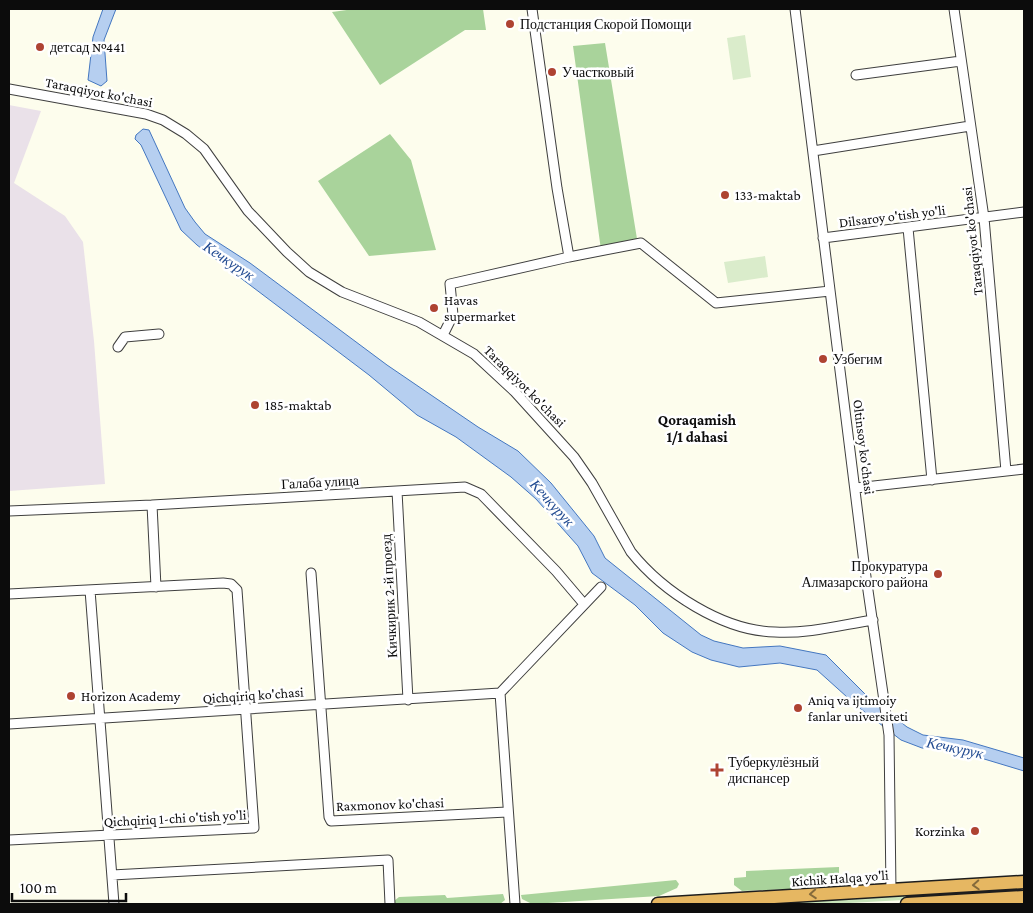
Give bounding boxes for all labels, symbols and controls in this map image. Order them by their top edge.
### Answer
place label: Подстанция Скорой Помощи [520,16,692,32]
marker: Подстанция Скорой Помощи [504,18,516,30]
place label: детсад №441 [50,39,125,55]
marker: детсад №441 [34,41,46,53]
place label: Участковый [562,64,635,80]
marker: Участковый [546,66,558,78]
street label: Taraqqiyot ko'chasi [44,74,154,110]
street label: Taraqqiyot ko'chasi [958,186,986,296]
place label: 133-maktab [735,187,801,203]
marker: 133-maktab [719,189,731,201]
street label: Dilsaroy o'tish yo'li [838,201,947,230]
water label: Кечкурук [200,238,258,284]
place label: Havas supermarket [444,292,516,324]
marker: Havas supermarket [428,302,440,314]
street label: Taraqqiyot ko'chasi [481,342,569,430]
place label: Узбегим [833,351,883,367]
marker: Узбегим [817,353,829,365]
place label: 185-maktab [265,397,331,413]
street label: Oltinsoy ko'chasi [850,398,878,496]
marker: 185-maktab [249,399,261,411]
district label: Qoraqamish 1/1 dahasi [658,412,737,445]
street label: Галаба улица [281,472,360,492]
water label: Кечкурук [526,475,578,531]
street label: Кичкирик 2-й проезд [378,533,400,659]
place label: Прокуратура Алмазарского района [801,558,929,590]
marker: Прокуратура Алмазарского района [932,568,944,580]
street label: Qichqiriq ko'chasi [202,683,304,707]
place label: Horizon Academy [81,688,181,704]
marker: Horizon Academy [65,690,77,702]
place label: Aniq va ijtimoiy fanlar universiteti [808,692,908,724]
marker: Aniq va ijtimoiy fanlar universiteti [792,702,804,714]
water label: Кечкурук [924,734,986,762]
place label: Туберкулёзный диспансер [728,754,819,786]
marker: Туберкулёзный диспансер [710,763,724,777]
street label: Raxmonov ko'chasi [336,794,445,814]
street label: Qichqiriq 1-chi o'tish yo'li [103,806,247,830]
place label: Korzinka [915,823,966,839]
marker: Korzinka [969,825,981,837]
street label: Kichik Halqa yo'li [791,867,889,889]
scale bar [12,870,126,902]
text: 100 m [20,880,57,896]
one-way arrow [971,880,979,890]
one-way arrow [809,889,817,900]

